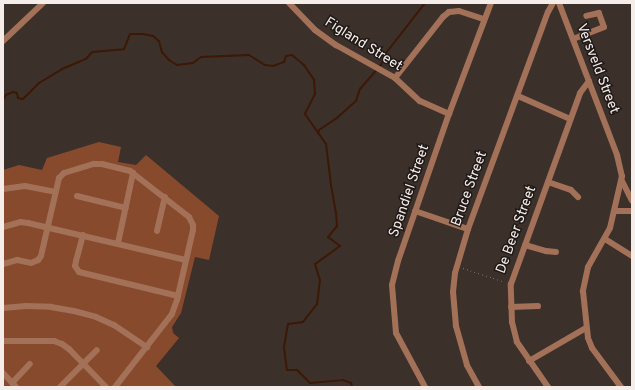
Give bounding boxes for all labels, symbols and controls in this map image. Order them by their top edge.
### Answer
street label: Figland Street [321,14,405,76]
street label: Versveld Street [572,22,622,116]
street label: Spandiel Street [386,143,434,239]
street label: Bruce Street [449,149,491,229]
street label: De Beer Street [493,184,541,276]

